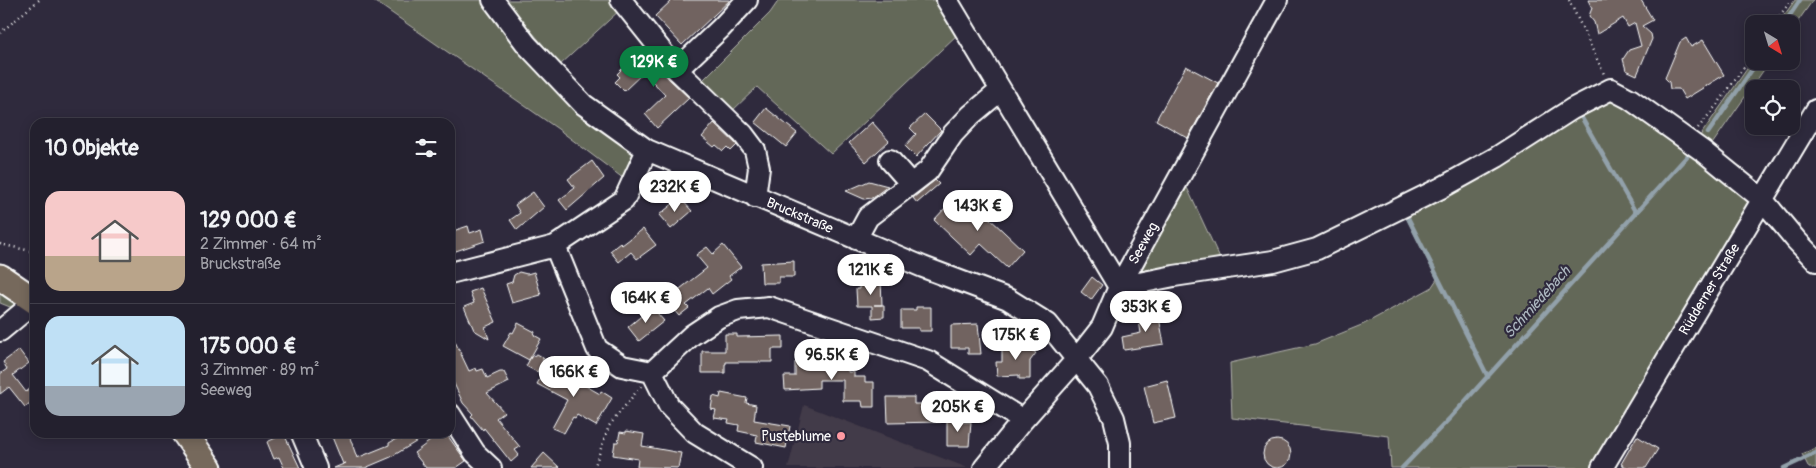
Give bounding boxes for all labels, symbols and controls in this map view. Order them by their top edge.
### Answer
north arrow [1745,15,1800,70]
map controls [1745,15,1800,135]
pin: 129K € [613,46,695,88]
text: 129K € [630,52,678,72]
button: locate [1745,80,1800,135]
icon: filters [412,134,440,162]
text: 10 Objekte [45,135,139,162]
pin: 232K € [634,170,716,213]
text: 232K € [650,177,700,197]
pin: 143K € [937,190,1019,232]
street label: Bruckstraße [764,194,836,237]
text: 143K € [954,196,1002,216]
text: 129 000 € [200,207,297,234]
icon: home [85,211,145,271]
street label: Seeweg [1125,219,1162,267]
text: 2 Zimmer · 64 m² [200,234,322,254]
street label: Rüdderner Straße [1675,240,1744,338]
text: Bruckstraße [200,254,281,274]
pin: 121K € [830,254,912,296]
text: 121K € [848,260,894,280]
water label: Schmiedebach [1500,262,1575,342]
pin: 164K € [605,282,687,324]
text: 164K € [622,288,670,308]
pin: 353K € [1105,290,1187,333]
text: 353K € [1121,297,1171,317]
pin: 175K € [975,318,1057,361]
text: 175K € [992,325,1040,345]
text: 175 000 € [200,333,297,360]
icon: home [85,336,145,396]
pin: 96.5K € [786,338,878,381]
text: 96.5K € [805,345,859,365]
pin: 166K € [533,356,615,398]
text: 3 Zimmer · 89 m² [200,360,319,380]
text: 166K € [550,362,598,382]
text: Seeweg [200,380,252,400]
pin: 205K € [917,390,999,433]
text: 205K € [932,397,984,417]
place label: Pusteblume [761,428,831,445]
marker: Pusteblume [835,430,847,442]

